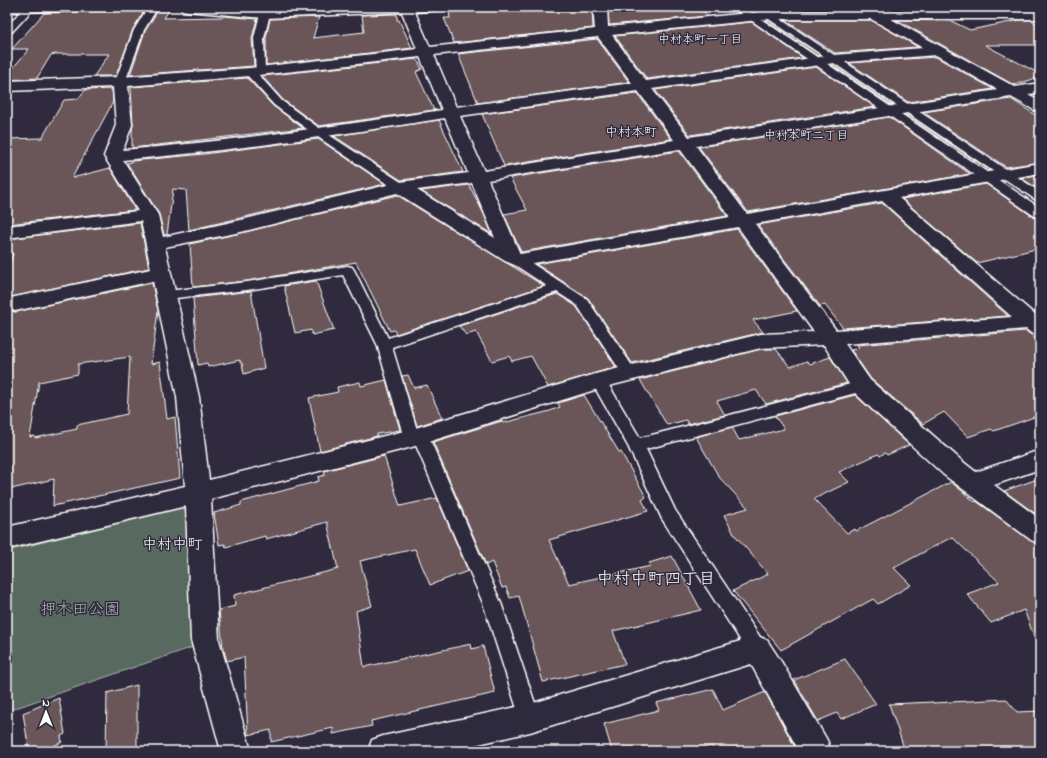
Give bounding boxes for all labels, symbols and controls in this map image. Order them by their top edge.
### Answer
district label: 中村本町一丁目 [658,31,742,49]
district label: 中村本町 [605,123,657,142]
district label: 中村本町二丁目 [764,127,848,145]
district label: 中村中町 [142,534,203,556]
district label: 中村中町四丁目 [597,567,716,592]
park label: 押木田公園 [40,598,120,622]
north arrow [26,692,66,732]
text: N [42,695,50,711]

